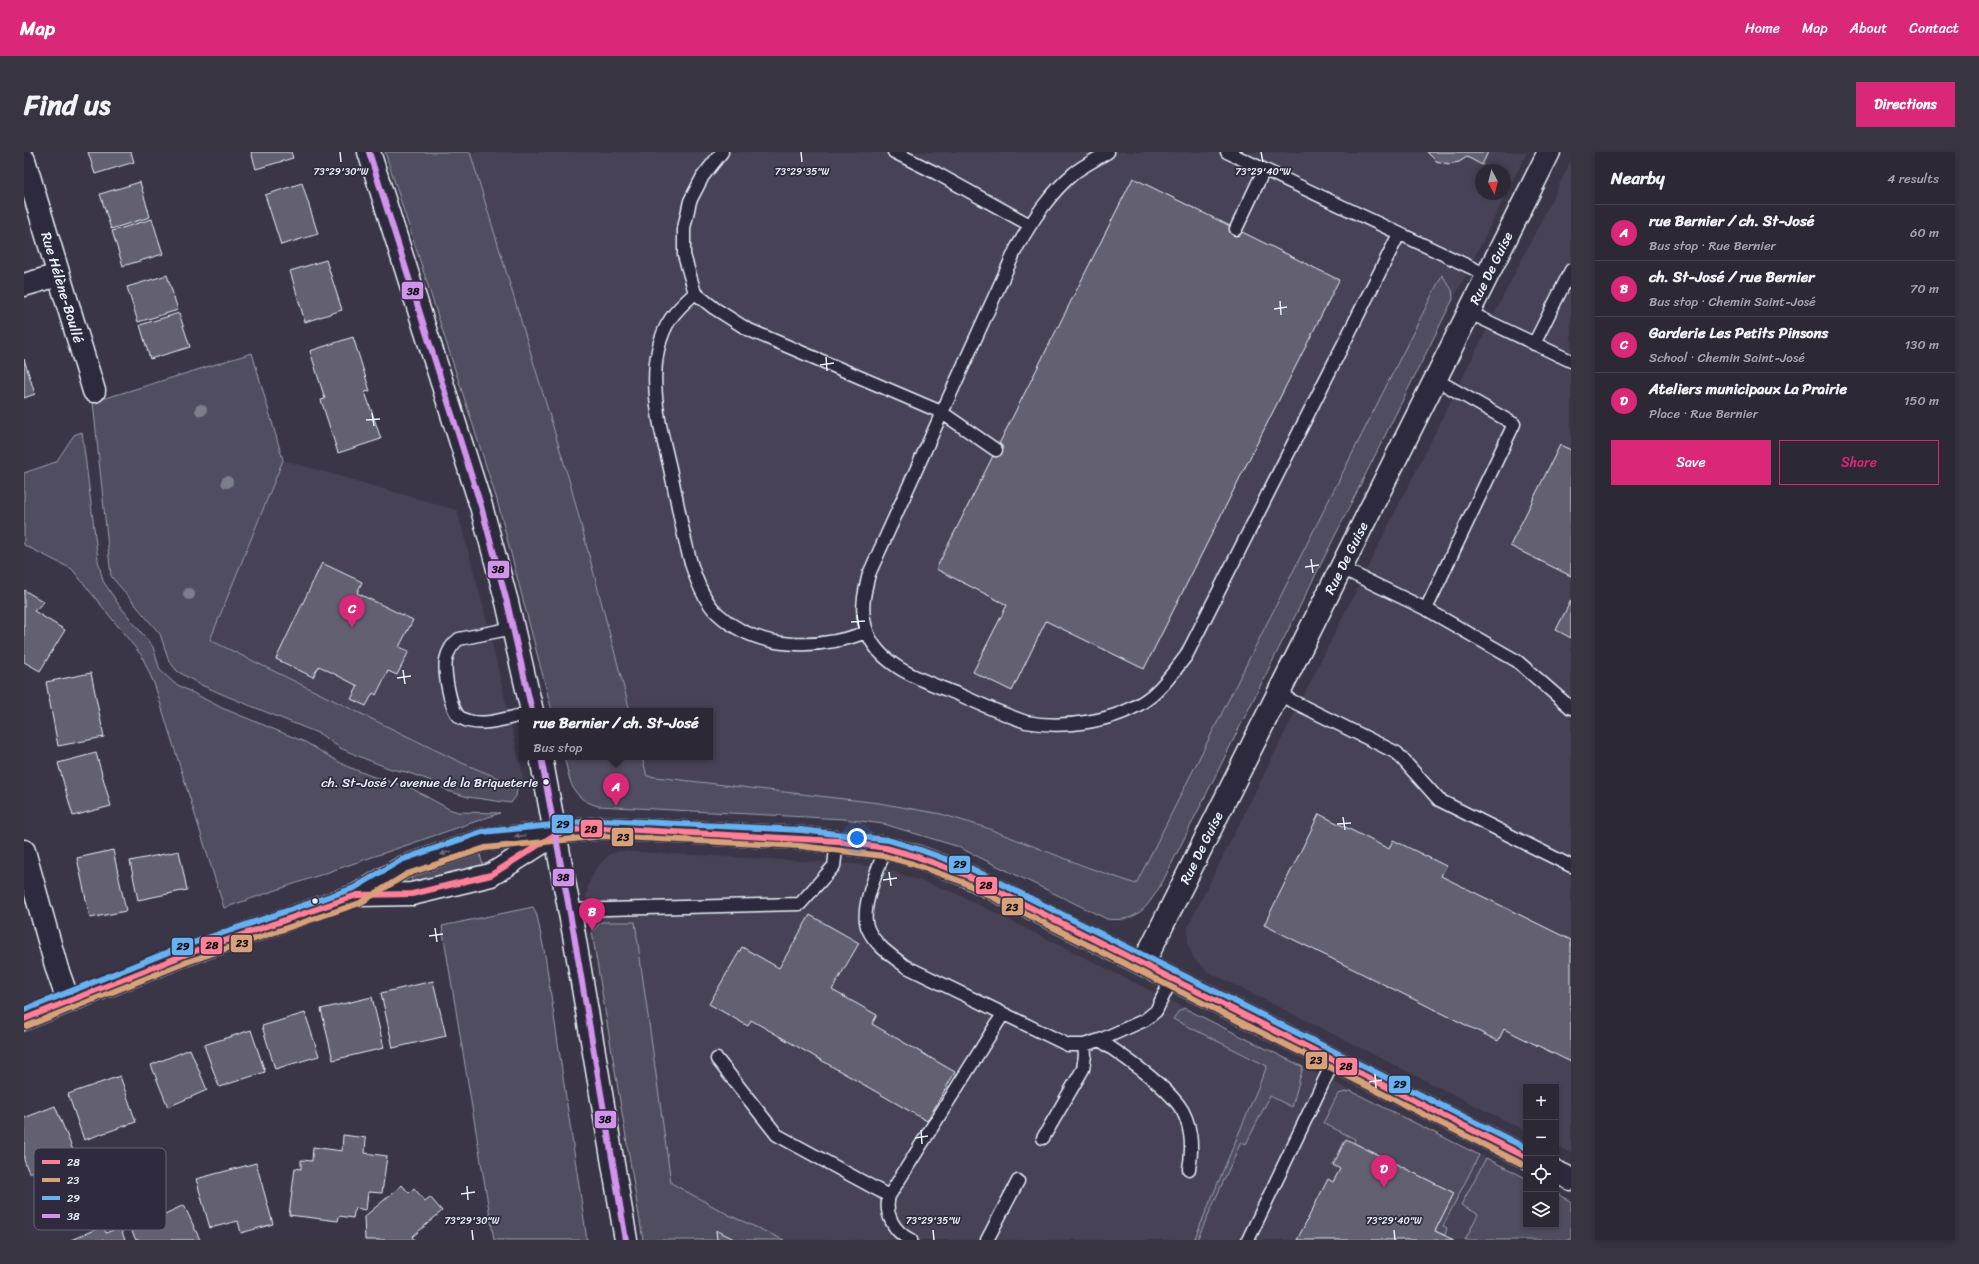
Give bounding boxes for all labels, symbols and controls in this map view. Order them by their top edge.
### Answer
text: Map [20,12,55,45]
text: Home [1745,16,1780,41]
text: Map [1802,16,1828,41]
text: About [1850,16,1887,41]
text: Contact [1909,16,1959,41]
text: Find us [24,80,111,129]
button: Directions [1856,82,1955,127]
text: 73°29'30"W [314,163,369,181]
text: 73°29'35"W [775,163,830,181]
text: 73°29'40"W [1235,163,1291,181]
text: Nearby [1611,163,1665,193]
north arrow [1475,164,1511,200]
text: 4 results [1887,167,1939,190]
text: rue Bernier / ch. St-José [1649,208,1815,234]
text: A [1620,221,1628,244]
text: 60 m [1910,221,1939,244]
street label: Rue De Guise [1462,227,1520,309]
street label: Rue Hélène-Boullé [34,229,91,346]
text: Bus stop · Rue Bernier [1649,234,1776,257]
text: ch. St-José / rue Bernier [1649,264,1815,290]
text: B [1620,277,1628,300]
text: 70 m [1910,277,1939,300]
line badge: 38 [401,281,424,300]
text: 38 [406,282,420,301]
text: Bus stop · Chemin Saint-José [1649,290,1816,313]
text: Garderie Les Petits Pinsons [1649,320,1828,346]
text: C [1620,333,1628,356]
text: 130 m [1905,333,1939,356]
text: School · Chemin Saint-José [1649,346,1805,369]
text: Ateliers municipaux La Prairie [1649,376,1847,402]
text: D [1620,389,1628,412]
text: 150 m [1904,389,1939,412]
text: Place · Rue Bernier [1649,402,1758,425]
button: Save [1611,440,1771,485]
button: Share [1779,440,1939,485]
street label: Rue De Guise [1317,517,1375,599]
line badge: 38 [487,560,510,579]
text: 38 [491,560,505,579]
pin: C [339,595,365,628]
popup [519,708,713,760]
text: rue Bernier / ch. St-José [533,710,699,736]
text: Bus stop [533,736,582,759]
place label: ch. St-José / avenue de la Briqueterie [321,771,538,794]
pin: A [603,773,629,806]
marker: ch. St-José / avenue de la Briqueterie [541,777,551,787]
street label: Rue De Guise [1172,807,1230,889]
line badge: 29 [551,814,574,834]
text: 29 [555,815,570,834]
line badge: 28 [580,819,603,838]
text: 28 [584,820,598,839]
line badge: 23 [611,827,634,847]
text: 23 [616,828,630,847]
your location [847,828,867,848]
one-way arrow [514,833,526,840]
one-way arrow [440,850,452,856]
line badge: 29 [948,855,971,874]
text: 29 [952,855,967,874]
line badge: 38 [552,868,575,887]
text: 38 [556,868,570,887]
line badge: 28 [975,876,998,895]
text: 28 [979,876,993,895]
unlabelled marker [310,896,320,906]
line badge: 23 [1001,897,1024,916]
pin: B [579,898,605,931]
text: 23 [1005,898,1019,917]
line badge: 23 [230,934,253,953]
text: 23 [235,934,249,953]
line badge: 28 [200,936,223,955]
text: 28 [205,936,219,955]
line badge: 29 [171,937,194,956]
text: 29 [175,937,190,956]
line badge: 23 [1305,1051,1328,1070]
text: 23 [1309,1051,1323,1070]
line badge: 28 [1335,1057,1358,1076]
text: 28 [1339,1057,1353,1076]
line badge: 29 [1388,1075,1411,1094]
text: 29 [1392,1075,1407,1094]
map controls [1523,1084,1559,1228]
button: + [1523,1084,1559,1120]
line badge: 38 [594,1110,617,1129]
text: 38 [598,1110,612,1129]
button: − [1523,1120,1559,1156]
legend [34,1148,166,1230]
text: 28 [67,1153,80,1172]
pin: D [1371,1155,1397,1188]
button: locate [1523,1156,1559,1192]
text: 23 [67,1171,79,1190]
text: 29 [67,1189,80,1208]
button: layers [1523,1192,1559,1228]
text: 38 [67,1207,80,1226]
text: 73°29'30"W [445,1212,500,1230]
text: 73°29'35"W [906,1212,961,1230]
text: 73°29'40"W [1366,1212,1422,1230]

